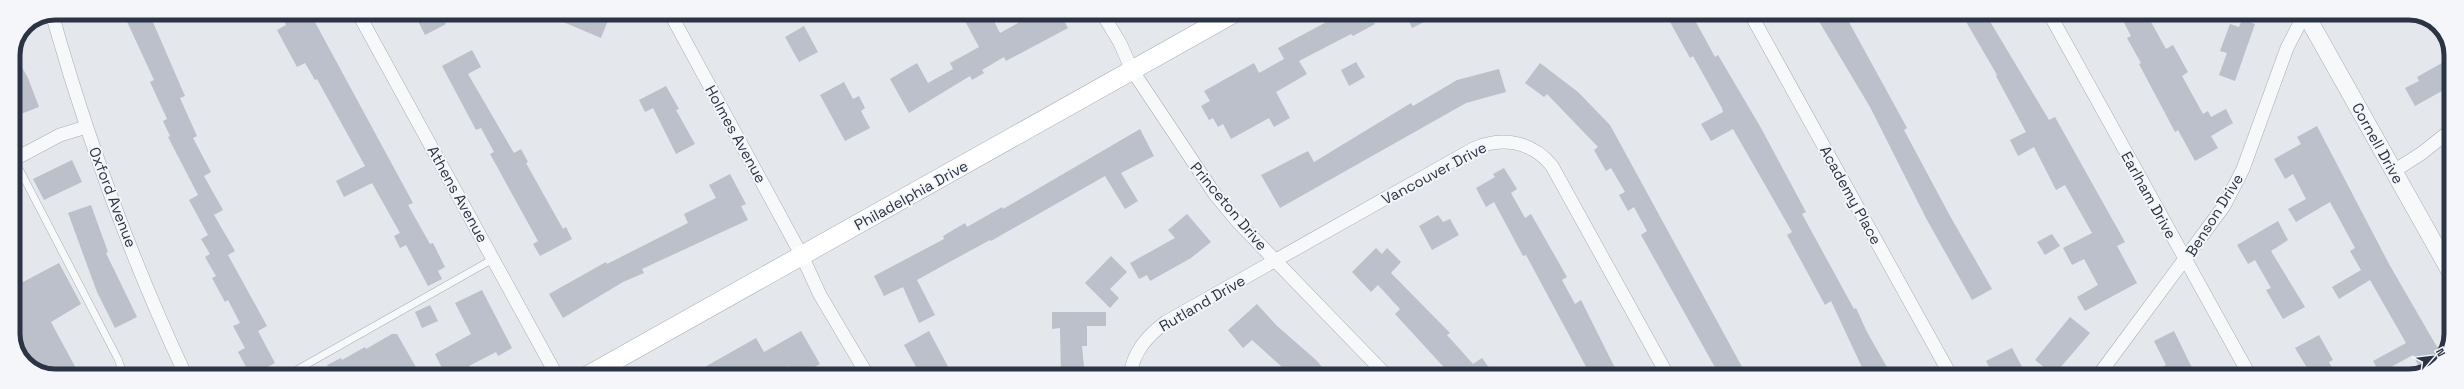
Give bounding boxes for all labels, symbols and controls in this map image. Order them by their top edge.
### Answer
street label: Holmes Avenue [701,82,771,186]
street label: Cornell Drive [2348,99,2408,187]
street label: Vancouver Drive [1378,137,1490,209]
street label: Athens Avenue [424,142,493,246]
street label: Academy Place [1816,142,1886,248]
street label: Oxford Avenue [85,144,141,250]
street label: Earlham Drive [2117,148,2181,242]
street label: Philadelphia Drive [851,156,971,234]
street label: Princeton Drive [1186,158,1272,254]
street label: Benson Drive [2181,170,2247,260]
street label: Rutland Drive [1155,271,1249,335]
north arrow [2412,337,2452,377]
text: N [2433,346,2449,359]

